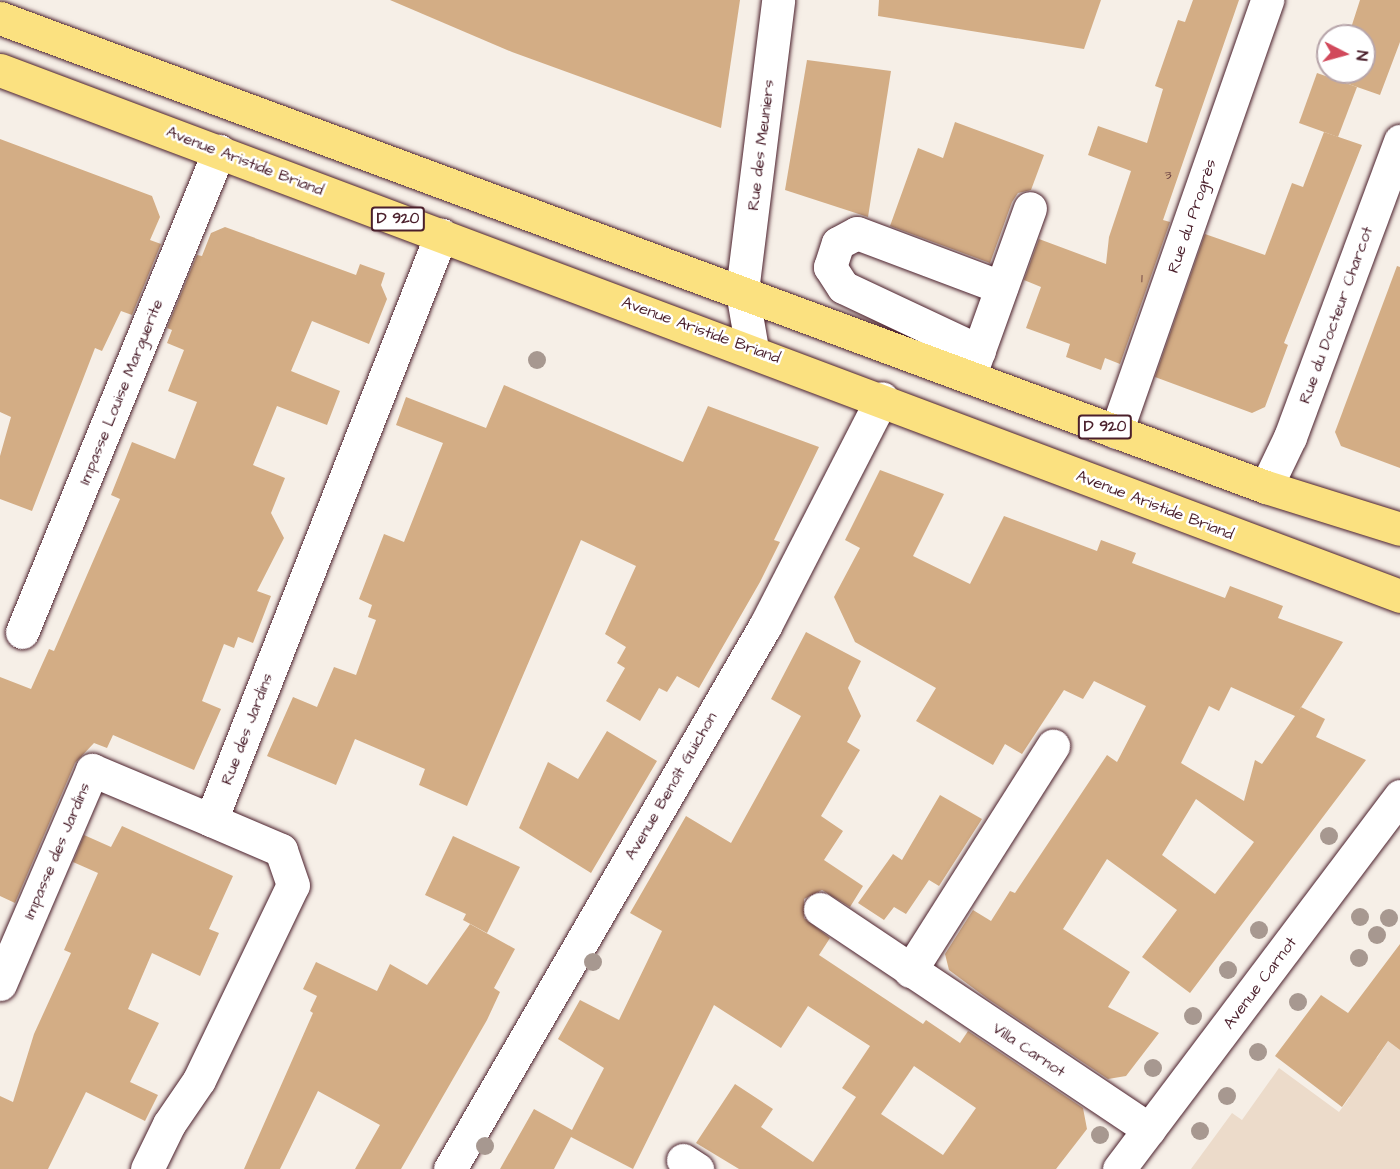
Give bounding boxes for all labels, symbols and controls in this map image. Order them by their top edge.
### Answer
north arrow [1316,24,1376,84]
text: N [1350,50,1373,62]
street label: Rue des Meuniers [743,78,779,212]
street label: Avenue Aristide Briand [164,122,326,200]
street label: Rue du Progrès [1164,157,1220,275]
house number: 3 [1164,167,1172,183]
road number: D 920 [370,207,426,231]
street label: Rue du Docteur Charcot [1295,224,1377,406]
house number: 1 [1141,270,1143,286]
street label: Avenue Aristide Briand [619,292,783,368]
street label: Impasse Louise Marguerite [75,296,167,488]
road number: D 920 [1076,415,1134,439]
street label: Avenue Aristide Briand [1074,466,1236,544]
street label: Rue des Jardins [217,670,277,788]
street label: Avenue Benoît Guichon [621,709,721,863]
street label: Impasse des Jardins [20,780,94,922]
street label: Avenue Carnot [1219,933,1301,1033]
street label: Villa Carnot [989,1019,1069,1081]

